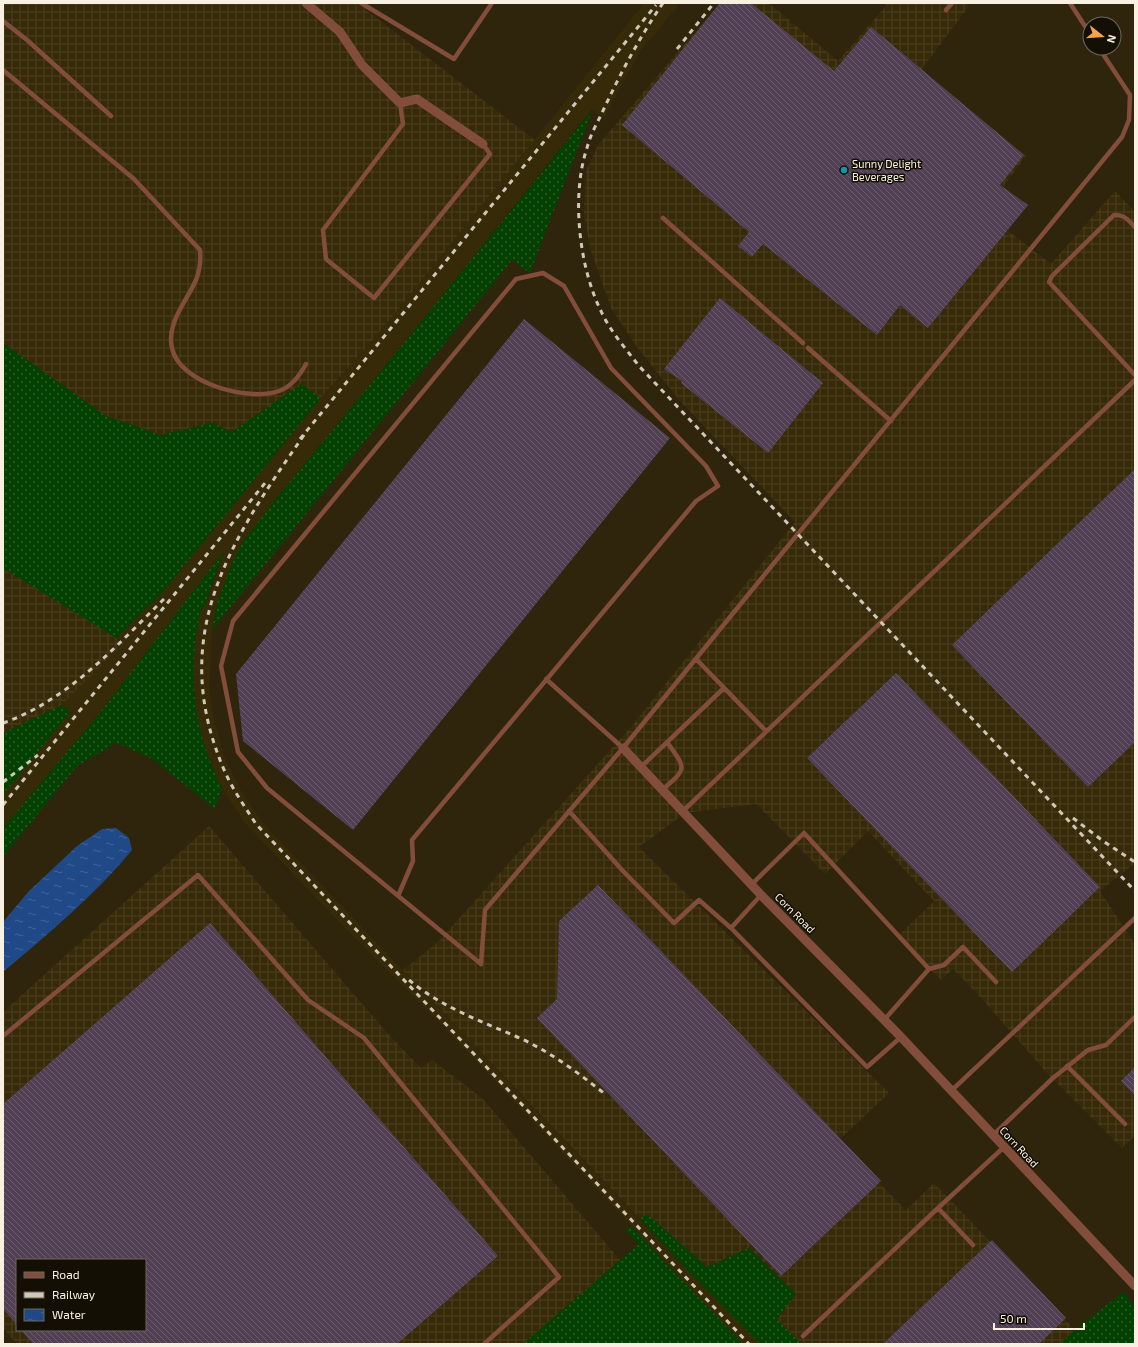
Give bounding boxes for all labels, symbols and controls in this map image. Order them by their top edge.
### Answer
north arrow [1082,16,1122,56]
text: N [1105,33,1119,45]
place label: Sunny Delight Beverages [852,157,921,183]
marker: Sunny Delight Beverages [839,165,849,175]
street label: Corn Road [773,890,818,935]
street label: Corn Road [997,1124,1042,1170]
legend [16,1259,146,1331]
text: Road [52,1267,80,1281]
text: Railway [52,1287,96,1301]
scale bar [994,1305,1084,1331]
text: Water [52,1307,86,1321]
text: 50 m [1000,1311,1027,1325]

